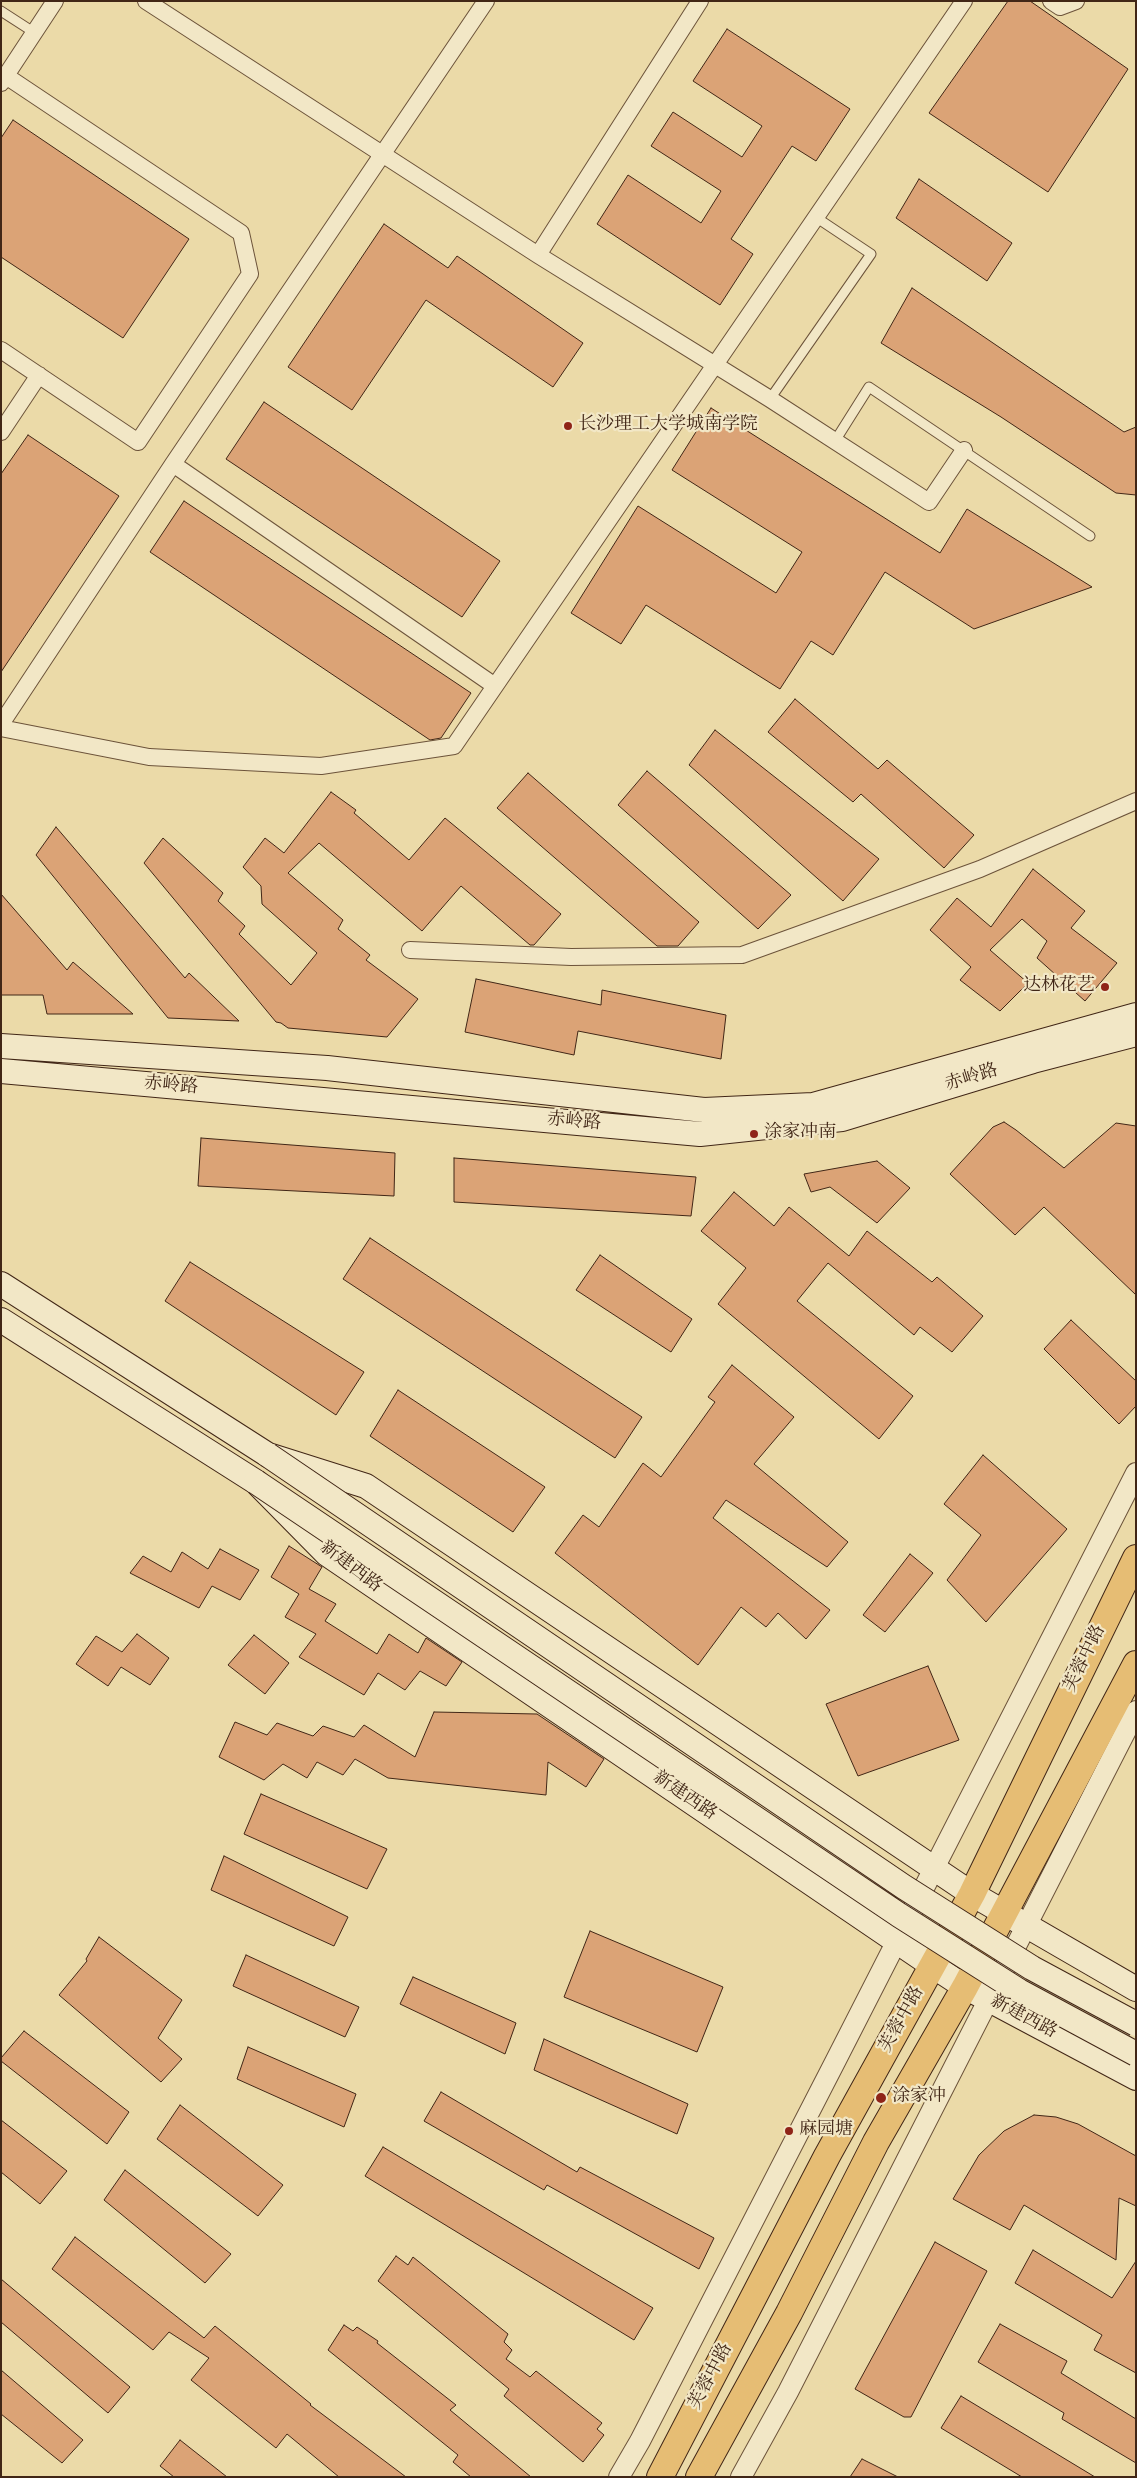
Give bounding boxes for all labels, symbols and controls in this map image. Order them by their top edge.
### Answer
place label: 长沙理工大学城南学院 [578,415,758,437]
marker: 长沙理工大学城南学院 [562,420,574,432]
place label: 达林花艺 [1023,976,1095,998]
marker: 达林花艺 [1099,981,1111,993]
street label: 赤岭路 [943,1061,1001,1097]
street label: 赤岭路 [143,1074,199,1100]
street label: 赤岭路 [546,1110,602,1136]
place label: 涂家冲南 [764,1123,836,1145]
marker: 涂家冲南 [748,1128,760,1140]
street label: 新建西路 [315,1538,385,1598]
street label: 芙蓉中路 [1061,1622,1111,1696]
street label: 新建西路 [648,1768,720,1826]
street label: 芙蓉中路 [876,1983,930,2057]
street label: 新建西路 [986,1992,1060,2044]
place label: 涂家冲 [892,2087,946,2109]
marker: 涂家冲 [874,2091,888,2105]
place label: 麻园塘 [799,2120,853,2142]
marker: 麻园塘 [783,2125,795,2137]
street label: 芙蓉中路 [686,2340,738,2414]

